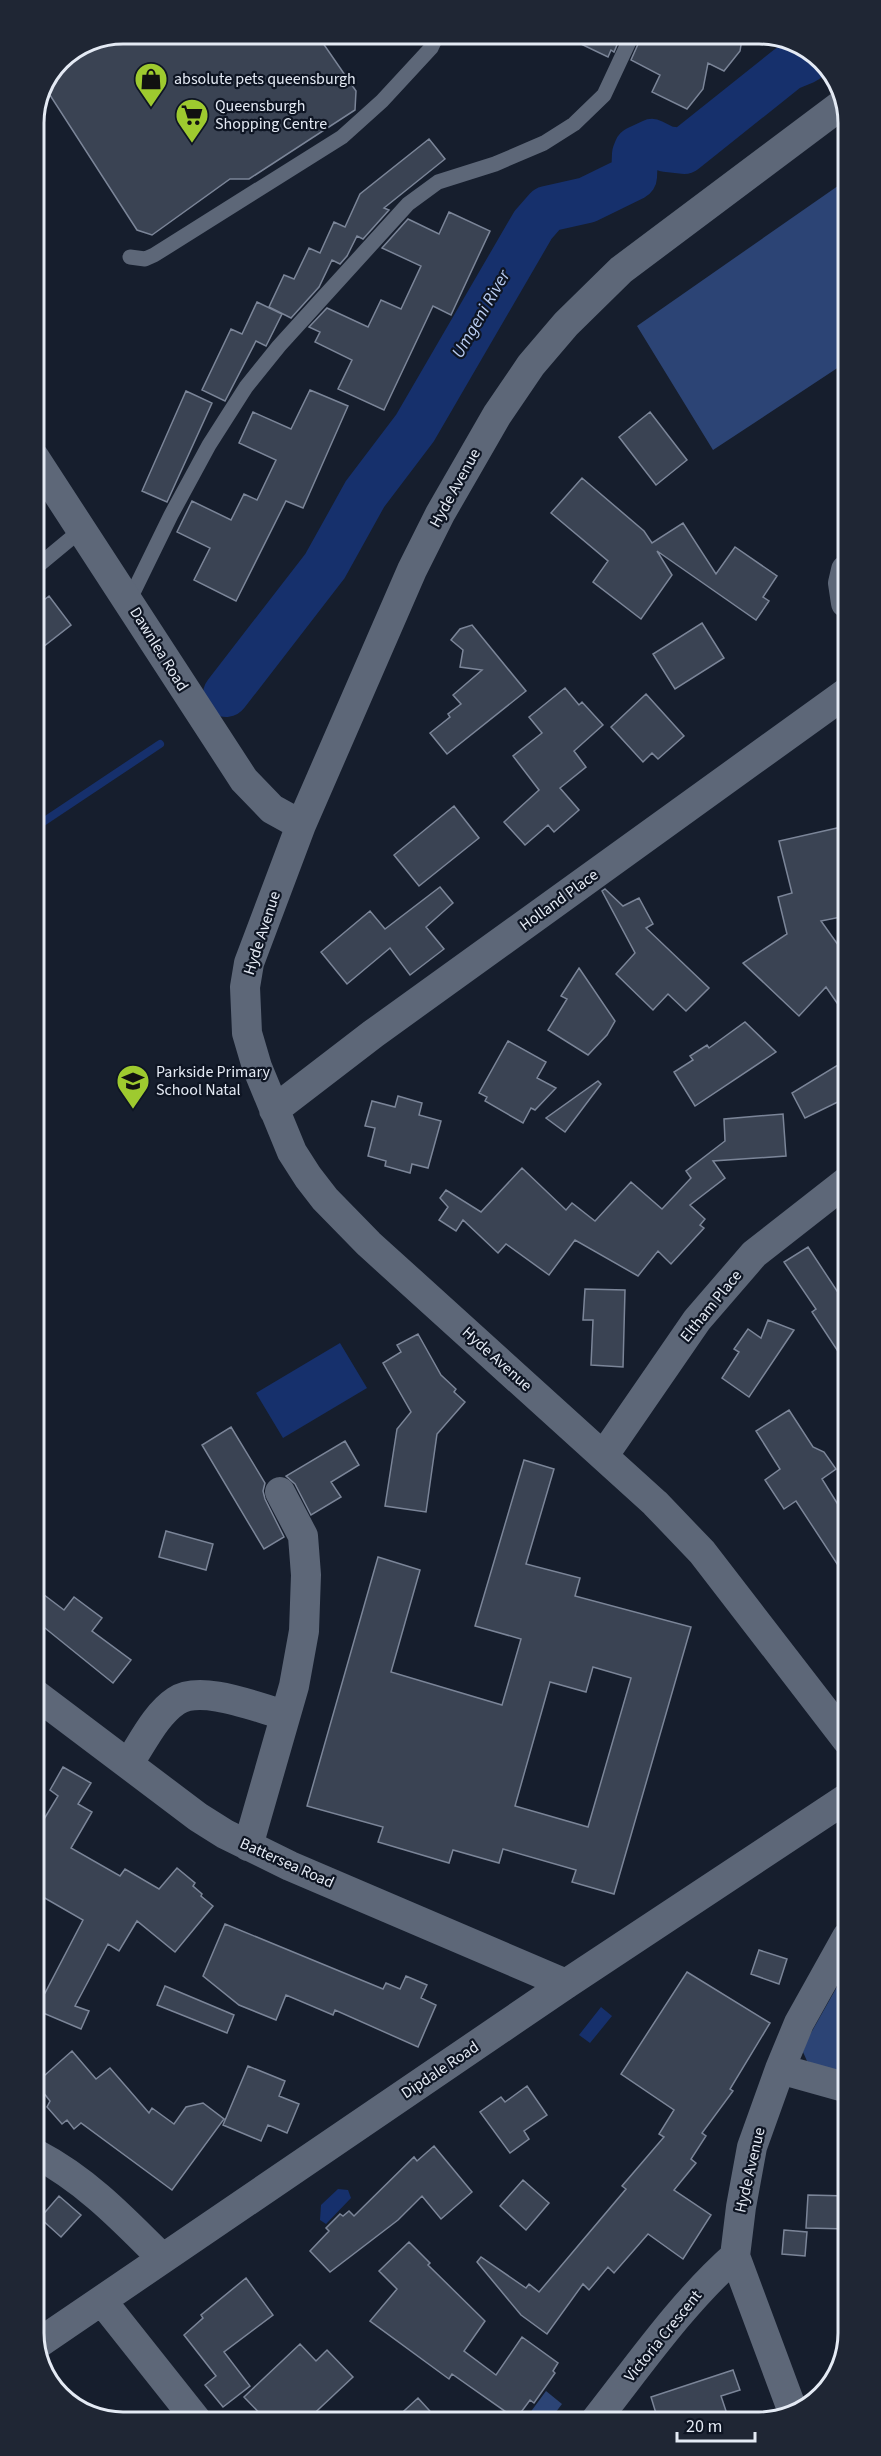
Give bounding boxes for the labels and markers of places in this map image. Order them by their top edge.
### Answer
shop icon: absolute pets queensburgh [133,61,169,108]
place label: absolute pets queensburgh [174,68,356,90]
place label: Queensburgh Shopping Centre [215,95,327,135]
supermarket icon: Queensburgh Shopping Centre [174,97,210,144]
place label: Parkside Primary School Natal [156,1061,270,1101]
school or university icon: Parkside Primary School Natal [115,1063,151,1110]

